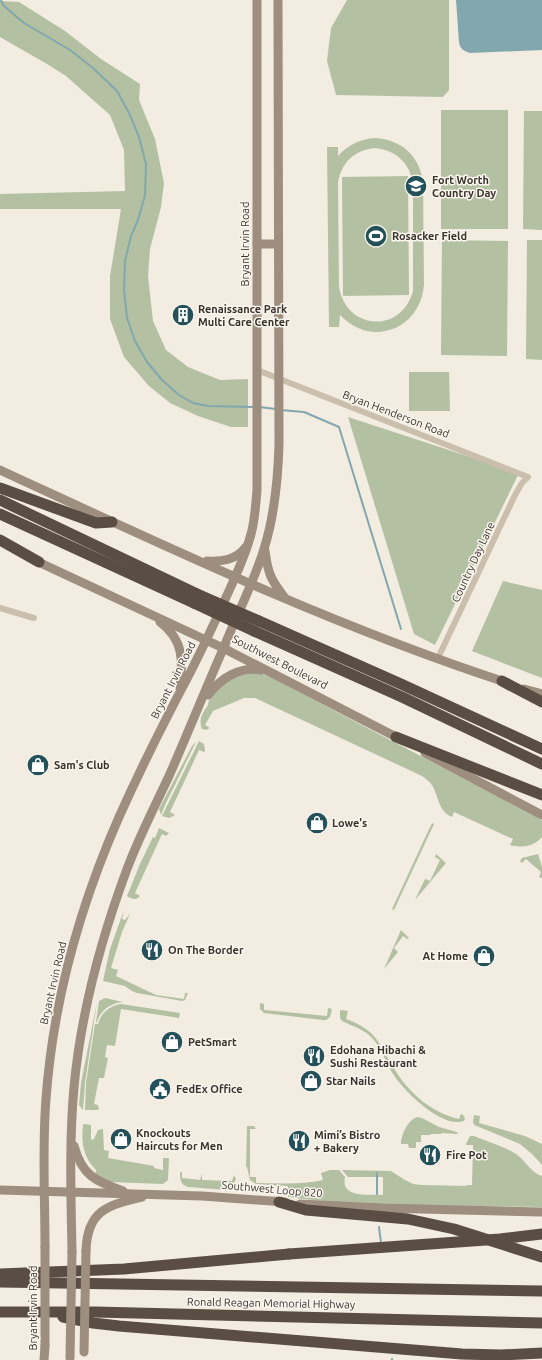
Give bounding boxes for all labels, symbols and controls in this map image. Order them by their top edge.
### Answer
school or university icon: Fort Worth Country Day [403,173,429,199]
place label: Fort Worth Country Day [432,174,496,199]
street label: Bryant Irvin Road [239,202,251,286]
sports icon: Rosacker Field [363,223,389,249]
place label: Rosacker Field [392,230,467,242]
building icon: Renaissance Park Multi Care Center [170,302,196,328]
place label: Renaissance Park Multi Care Center [198,303,290,328]
street label: Bryan Henderson Road [341,388,451,440]
street label: Country Day Lane [449,520,497,604]
street label: Southwest Boulevard [230,633,330,691]
street label: Bryant Irvin Road [148,639,198,721]
shop icon: Sam's Club [25,752,51,778]
place label: Sam's Club [54,759,110,771]
shop icon: Lowe's [304,810,330,836]
place label: Lowe's [332,817,367,829]
restaurant icon: On The Border [139,937,165,963]
street label: Bryant Irvin Road [38,940,68,1026]
shop icon: At Home [471,943,497,969]
place label: On The Border [168,944,244,956]
place label: At Home [423,950,468,962]
shop icon: PetSmart [159,1029,185,1055]
place label: PetSmart [188,1036,237,1048]
restaurant icon: Edohana Hibachi & Sushi Restaurant [301,1043,327,1069]
place label: Edohana Hibachi & Sushi Restaurant [330,1044,426,1069]
shop icon: Star Nails [298,1068,324,1094]
place label: Star Nails [326,1075,376,1087]
public building icon: FedEx Office [147,1076,173,1102]
place label: FedEx Office [176,1083,243,1095]
shop icon: Knockouts Haircuts for Men [108,1126,134,1152]
place label: Knockouts Haircuts for Men [136,1127,223,1152]
restaurant icon: Mimi’s Bistro + Bakery [286,1128,312,1154]
place label: Mimi’s Bistro + Bakery [314,1129,381,1154]
restaurant icon: Fire Pot [417,1142,443,1168]
place label: Fire Pot [446,1149,487,1161]
street label: Southwest Loop 820 [221,1179,323,1199]
street label: Bryant Irvin Road [27,1266,39,1350]
street label: Ronald Reagan Memorial Highway [187,1296,356,1310]

